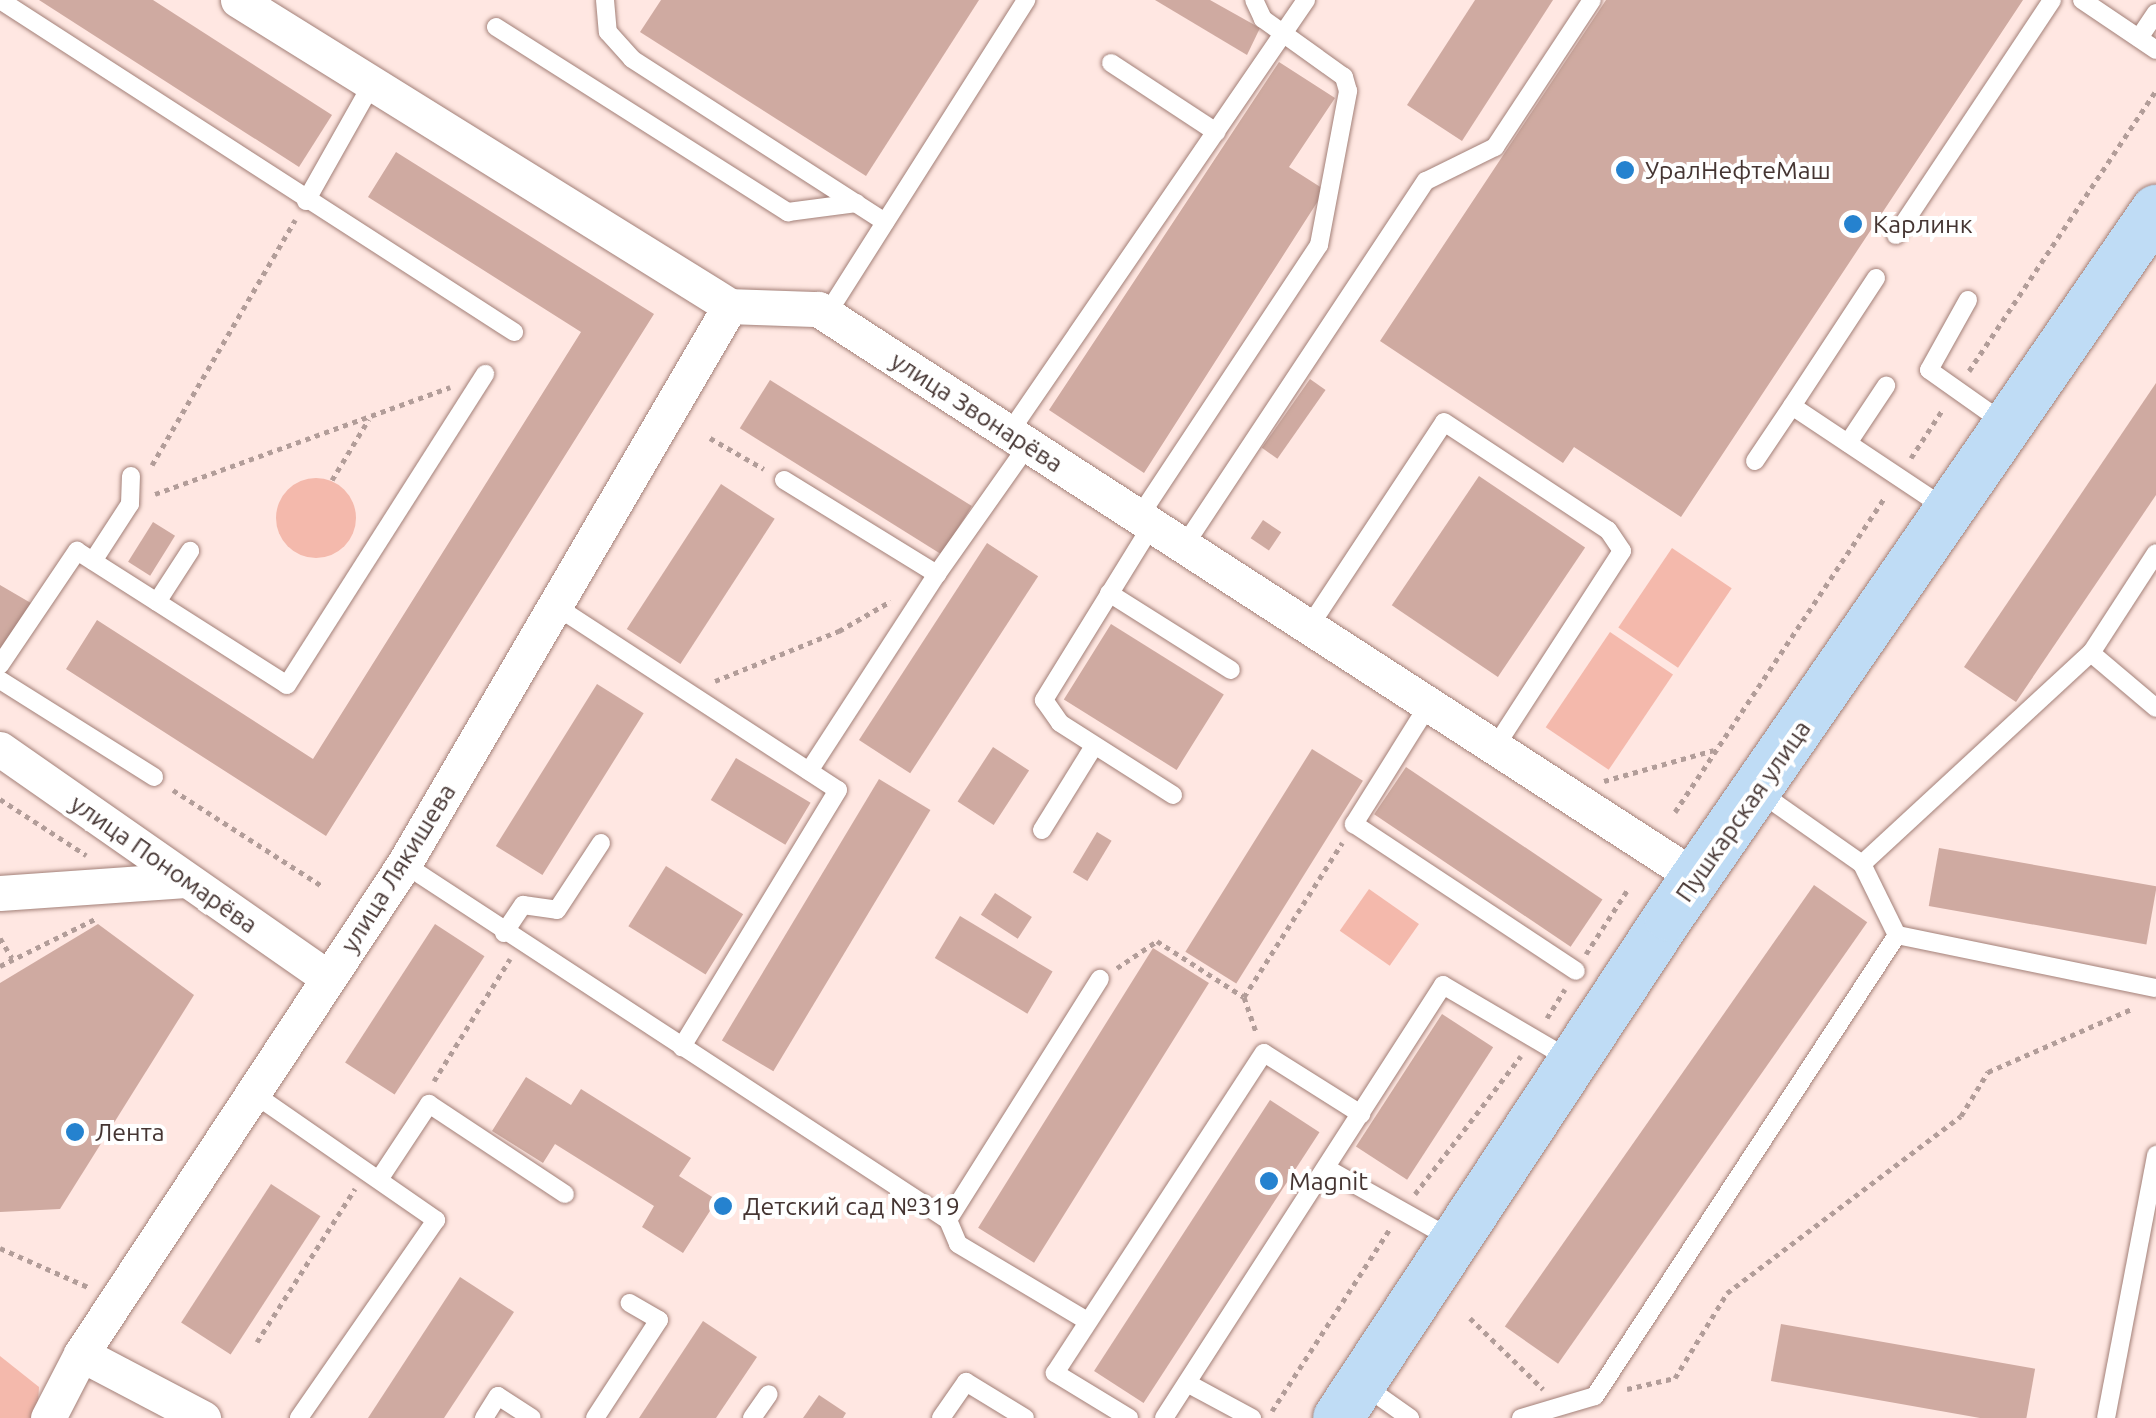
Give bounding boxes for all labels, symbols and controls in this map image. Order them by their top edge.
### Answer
place label: УралНефтеМаш [1645,155,1831,185]
marker: УралНефтеМаш [1614,159,1636,181]
place label: Карлинк [1873,209,1973,239]
marker: Карлинк [1842,213,1864,235]
street label: улица Звонарёва [885,345,1069,479]
street label: Пушкарская улица [1669,714,1817,908]
street label: улица Лякишева [334,778,462,958]
street label: улица Пономарёва [65,788,263,940]
place label: Лента [95,1117,165,1147]
marker: Лента [64,1121,86,1143]
place label: Magnit [1289,1166,1368,1196]
marker: Magnit [1258,1170,1280,1192]
place label: Детский сад №319 [743,1191,960,1221]
marker: Детский сад №319 [712,1195,734,1217]

